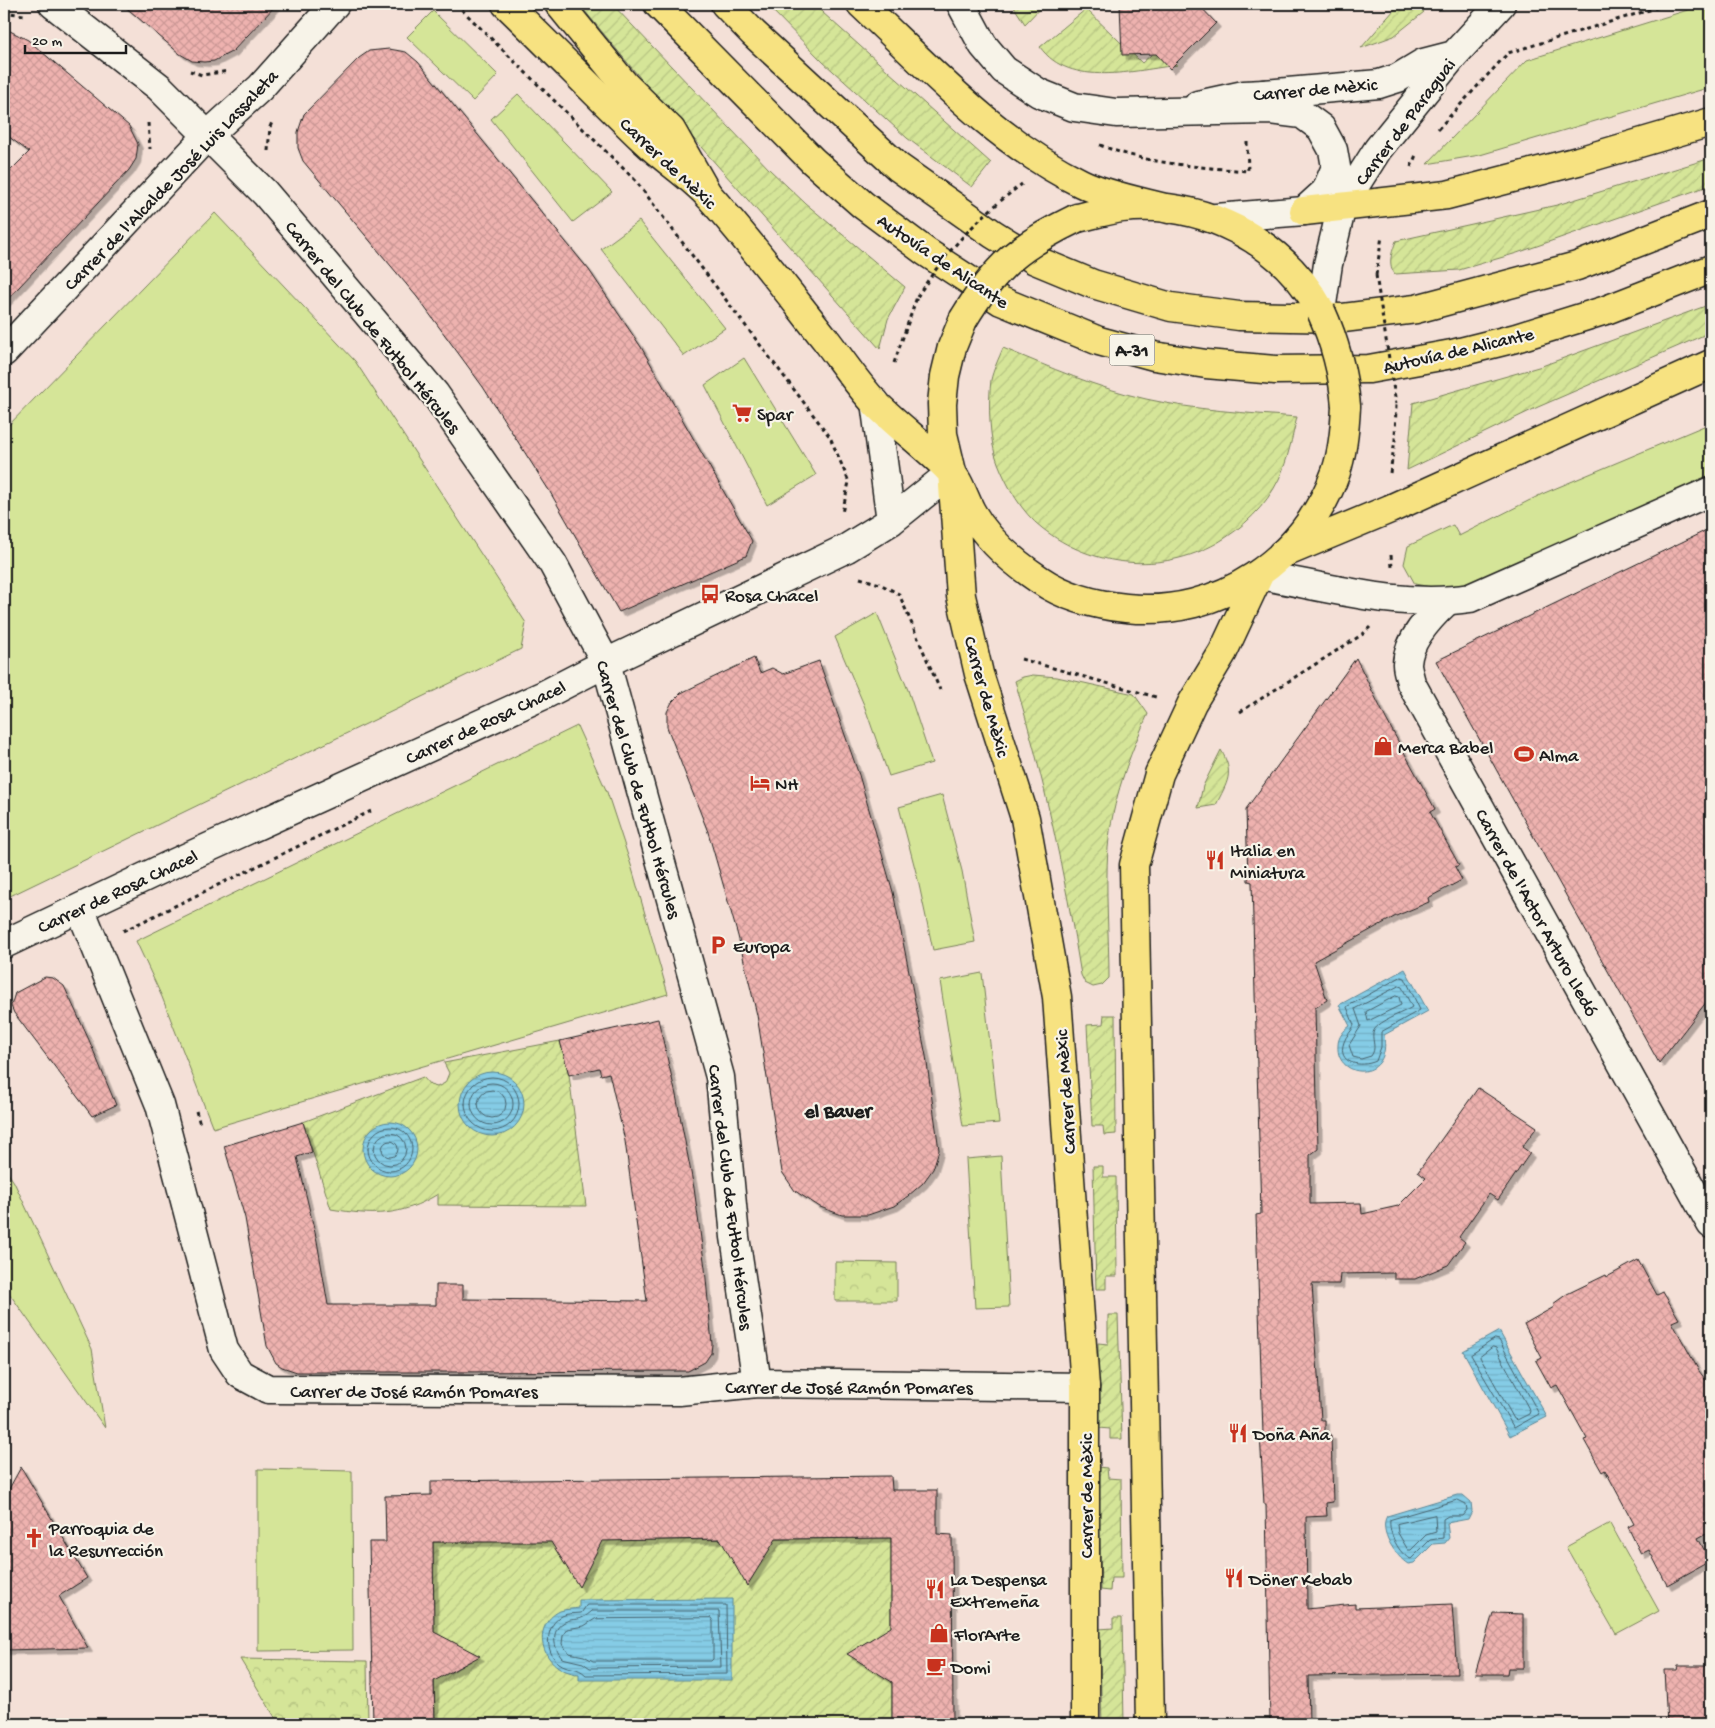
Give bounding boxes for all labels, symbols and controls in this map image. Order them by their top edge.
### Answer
scale bar [25,22,126,54]
text: 20 m [32,33,62,51]
street label: Carrer de Paraguai [1351,55,1462,191]
street label: Carrer de l'Alcalde José Luis Lassaleta [60,65,286,297]
street label: Carrer de Mèxic [1252,75,1379,108]
street label: Carrer de Mèxic [613,114,720,216]
street label: Autovía de Alicante [872,210,1012,316]
street label: Carrer del Club de Futbol Hércules [278,217,465,440]
street label: Autovía de Alicante [1381,324,1537,381]
road number: A-31 [1110,334,1154,366]
supermarket icon: Spar [731,402,753,424]
place label: Spar [757,405,795,428]
bus stop icon: Rosa Chacel [699,583,721,605]
place label: Rosa Chacel [725,586,818,609]
street label: Carrer de Mèxic [956,634,1013,760]
street label: Carrer del Club de Futbol Hércules [589,658,685,922]
street label: Carrer de Rosa Chacel [403,677,570,771]
shop icon: Merca Babel [1372,735,1394,757]
place label: Merca Babel [1398,738,1494,761]
sports icon: Alma [1513,743,1535,765]
place label: Alma [1539,746,1580,769]
hotel icon: NH [749,772,771,794]
place label: NH [775,775,798,798]
street label: Carrer de l'Actor Arturo Lledó [1468,806,1602,1022]
place label: Italia en Miniatura [1230,841,1306,886]
street label: Carrer de Rosa Chacel [35,846,202,940]
restaurant icon: Italia en Miniatura [1204,849,1226,871]
parking icon: Europa [707,934,729,956]
place label: Europa [733,937,792,960]
street label: Carrer de Mèxic [1052,1028,1083,1155]
street label: Carrer del Club de Futbol Hércules [701,1064,756,1332]
district label: el Baver [803,1102,873,1125]
street label: Carrer de José Ramón Pomares [725,1378,974,1401]
street label: Carrer de José Ramón Pomares [290,1382,539,1405]
restaurant icon: Doña Aña [1227,1422,1249,1444]
place label: Doña Aña [1251,1425,1332,1448]
street label: Carrer de Mèxic [1077,1433,1100,1558]
place label: Parroquia de la Resurrección [48,1519,163,1564]
church icon: Parroquia de la Resurrección [23,1527,45,1549]
restaurant icon: Döner Kebab [1223,1567,1245,1589]
place label: La Despensa Extremeña [950,1570,1048,1615]
place label: Döner Kebab [1247,1570,1352,1593]
restaurant icon: La Despensa Extremeña [924,1578,946,1600]
shop icon: FlorArte [928,1622,950,1644]
place label: FlorArte [953,1625,1020,1648]
cafe icon: Domi [925,1655,947,1677]
place label: Domi [949,1658,991,1681]

